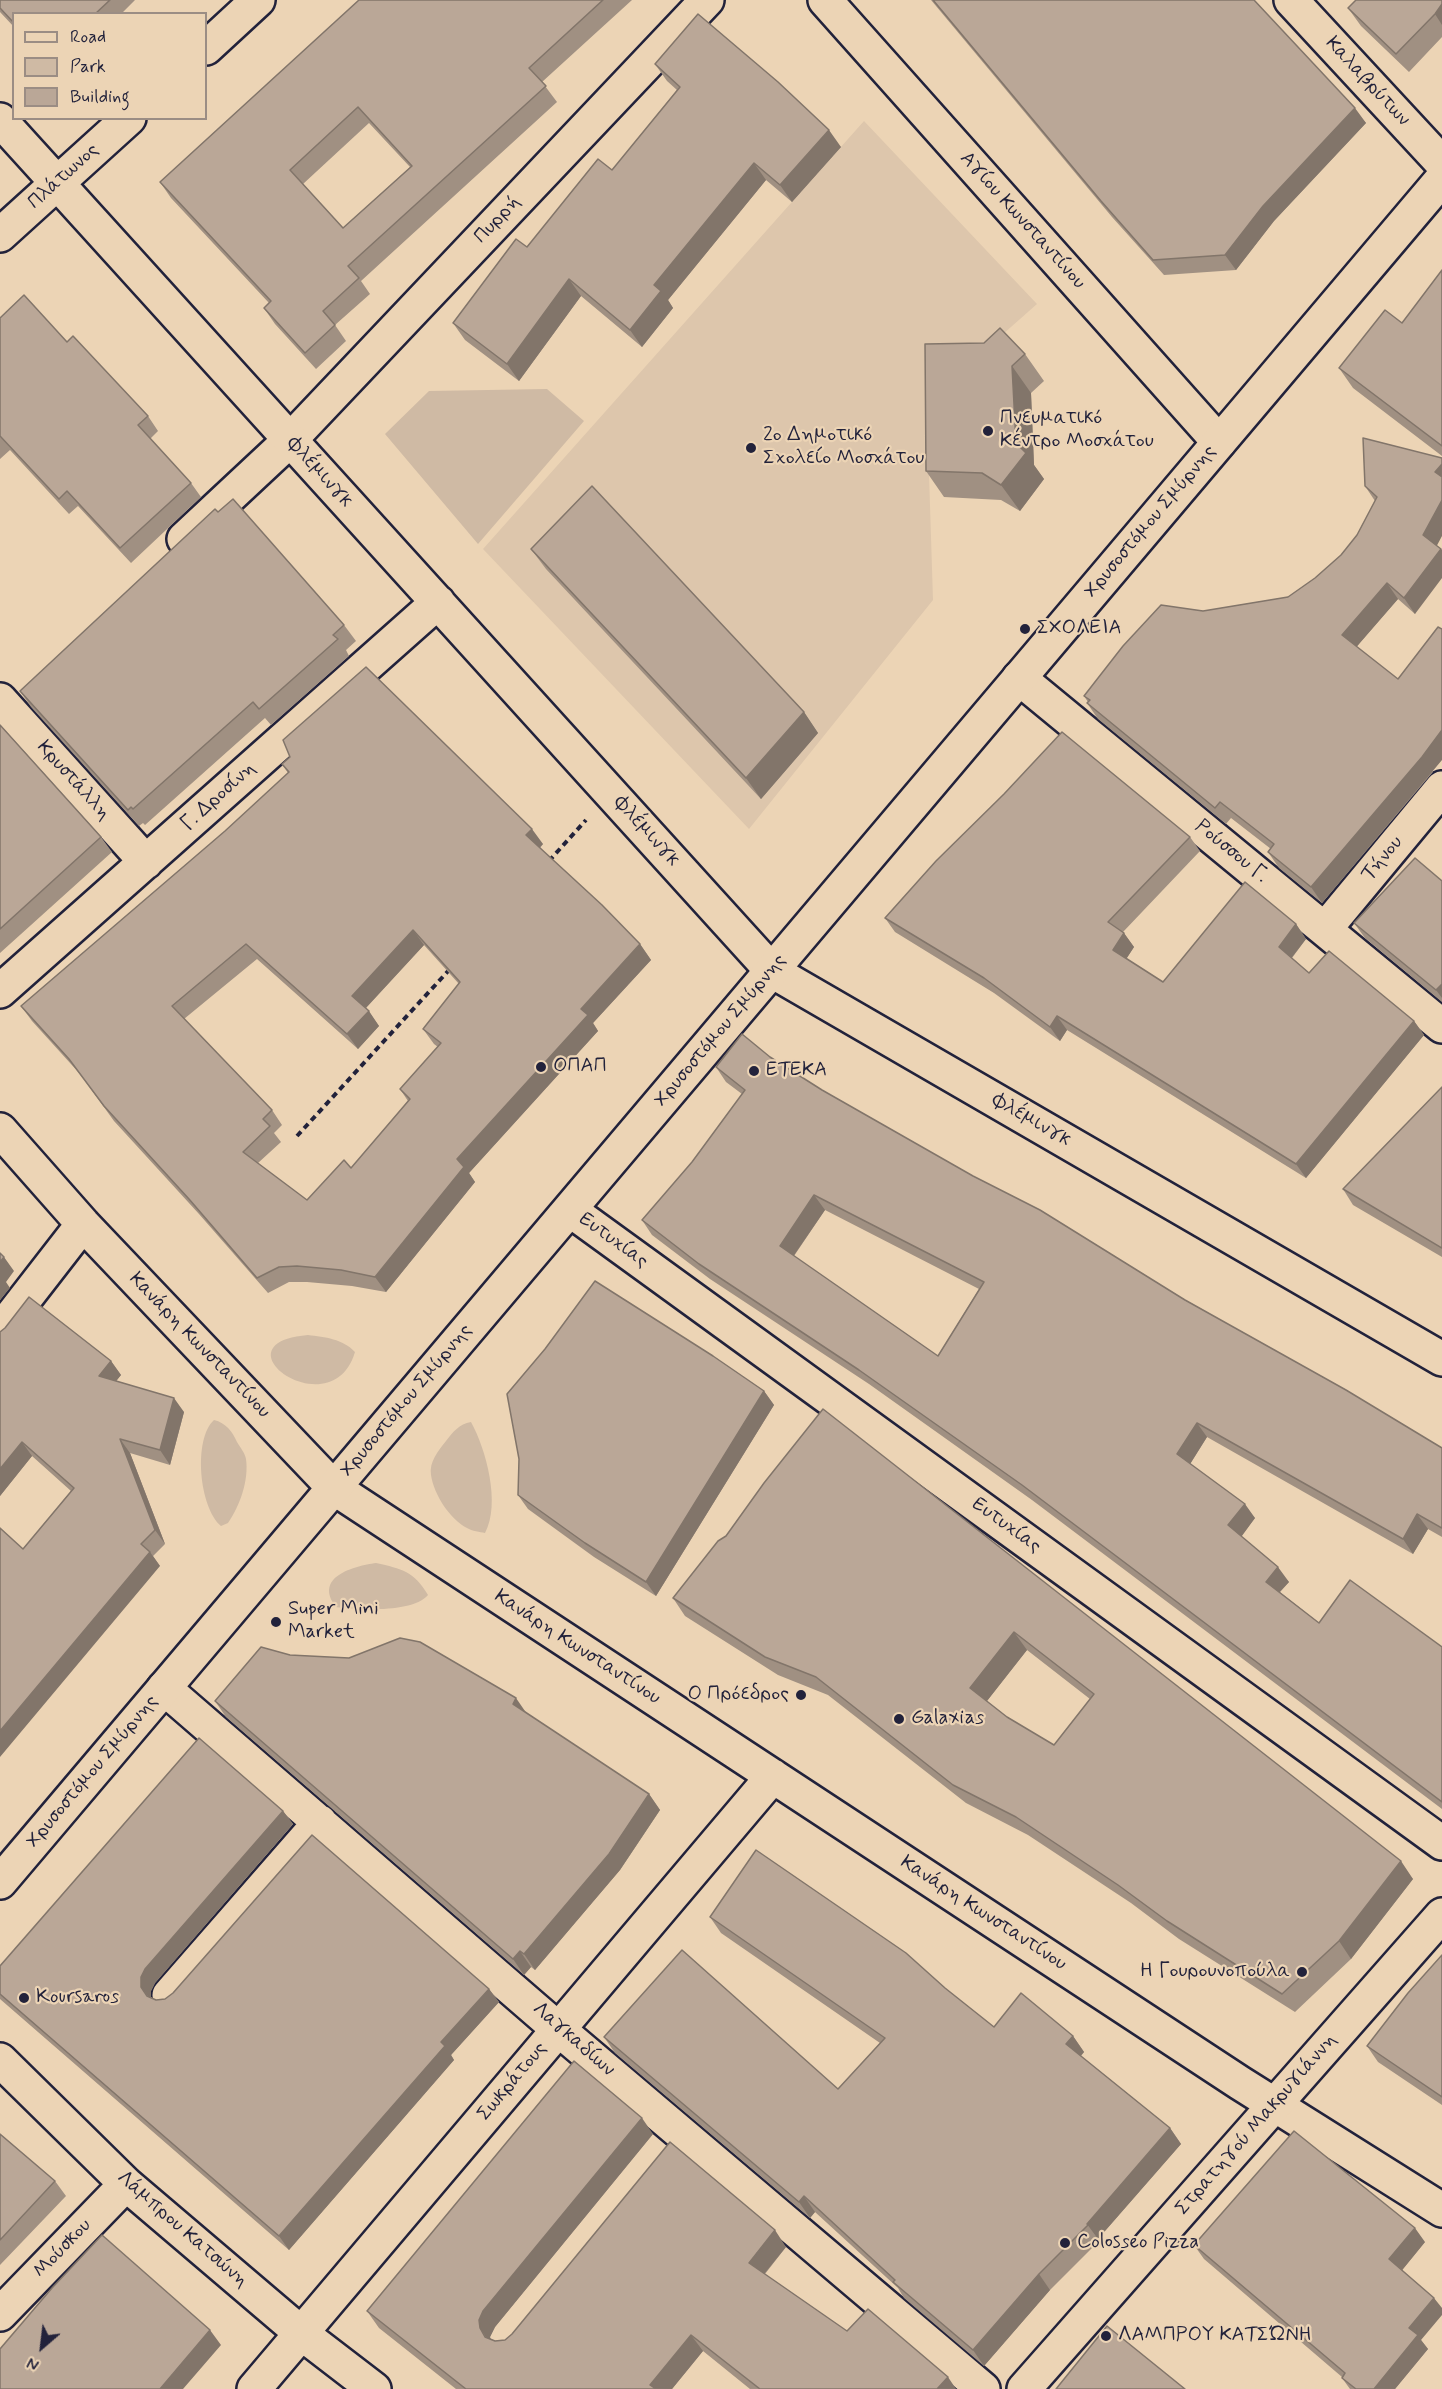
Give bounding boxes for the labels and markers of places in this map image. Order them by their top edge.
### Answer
place label: Πνευματικό Κέντρο Μοσχάτου [1000,407,1154,454]
place label: 2ο Δημοτικό Σχολείο Μοσχάτου [763,424,924,471]
marker: Πνευματικό Κέντρο Μοσχάτου [981,424,995,438]
marker: 2ο Δημοτικό Σχολείο Μοσχάτου [744,441,758,455]
place label: ΣΧΟΛΕΙΑ [1037,617,1122,641]
marker: ΣΧΟΛΕΙΑ [1018,622,1032,636]
place label: ΟΠΑΠ [553,1055,607,1079]
place label: ΕΤΕΚΑ [766,1059,827,1083]
marker: ΟΠΑΠ [534,1060,548,1074]
marker: ΕΤΕΚΑ [747,1064,761,1078]
place label: Super Mini Market [288,1598,379,1645]
marker: Super Mini Market [269,1615,283,1629]
place label: Ο Πρόεδρος [687,1683,789,1707]
marker: Ο Πρόεδρος [794,1688,808,1702]
place label: Galaxias [911,1707,984,1731]
marker: Galaxias [892,1712,906,1726]
place label: Η Γουρουνοπούλα [1140,1960,1290,1984]
marker: Η Γουρουνοπούλα [1295,1965,1309,1979]
place label: Koursaros [36,1986,119,2010]
marker: Koursaros [17,1991,31,2005]
place label: Colosseo Pizza [1077,2231,1199,2255]
marker: Colosseo Pizza [1058,2236,1072,2250]
place label: ΛΑΜΠΡΟΥ ΚΑΤΣΏΝΗ [1118,2324,1312,2348]
marker: ΛΑΜΠΡΟΥ ΚΑΤΣΏΝΗ [1099,2329,1113,2343]

